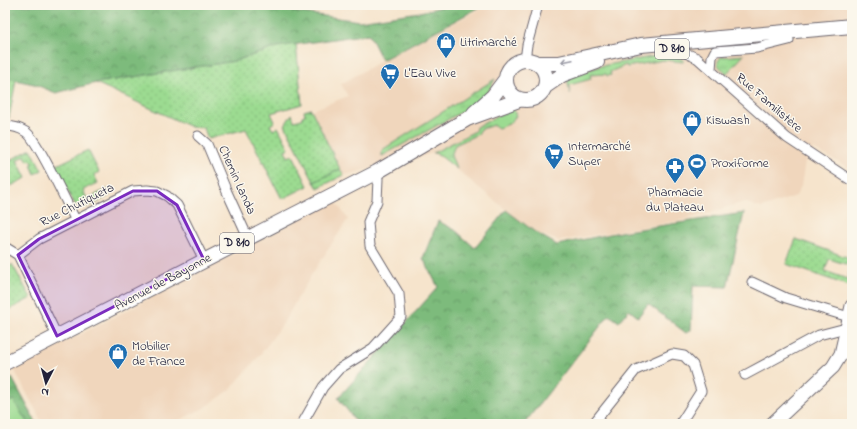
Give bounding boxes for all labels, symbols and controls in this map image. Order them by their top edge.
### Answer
shop icon: Litrimarché [435,31,457,59]
place label: Litrimarché [460,33,517,52]
road number: D 810 [655,39,689,59]
one-way arrow [561,57,574,65]
supermarket icon: L'Eau Vive [379,62,401,90]
place label: L'Eau Vive [404,64,456,83]
street label: Rue Familistère [732,69,807,137]
shop icon: Kiswash [681,109,703,137]
place label: Kiswash [706,111,750,130]
place label: Intermarché Super [568,137,631,171]
street label: Chemin Landa [213,142,261,218]
supermarket icon: Intermarché Super [543,142,565,170]
sports icon: Proxiforme [686,152,708,180]
place label: Proxiforme [711,154,769,173]
pharmacy icon: Pharmacie du Plateau [664,156,686,184]
street label: Rue Chutiqueta [37,178,117,232]
place label: Pharmacie du Plateau [646,183,704,217]
road number: D 810 [220,233,254,253]
street label: Avenue de Bayonne [111,248,215,316]
place label: Mobilier de France [132,337,185,371]
shop icon: Mobilier de France [107,342,129,370]
north arrow [26,363,66,403]
text: N [41,384,50,400]

